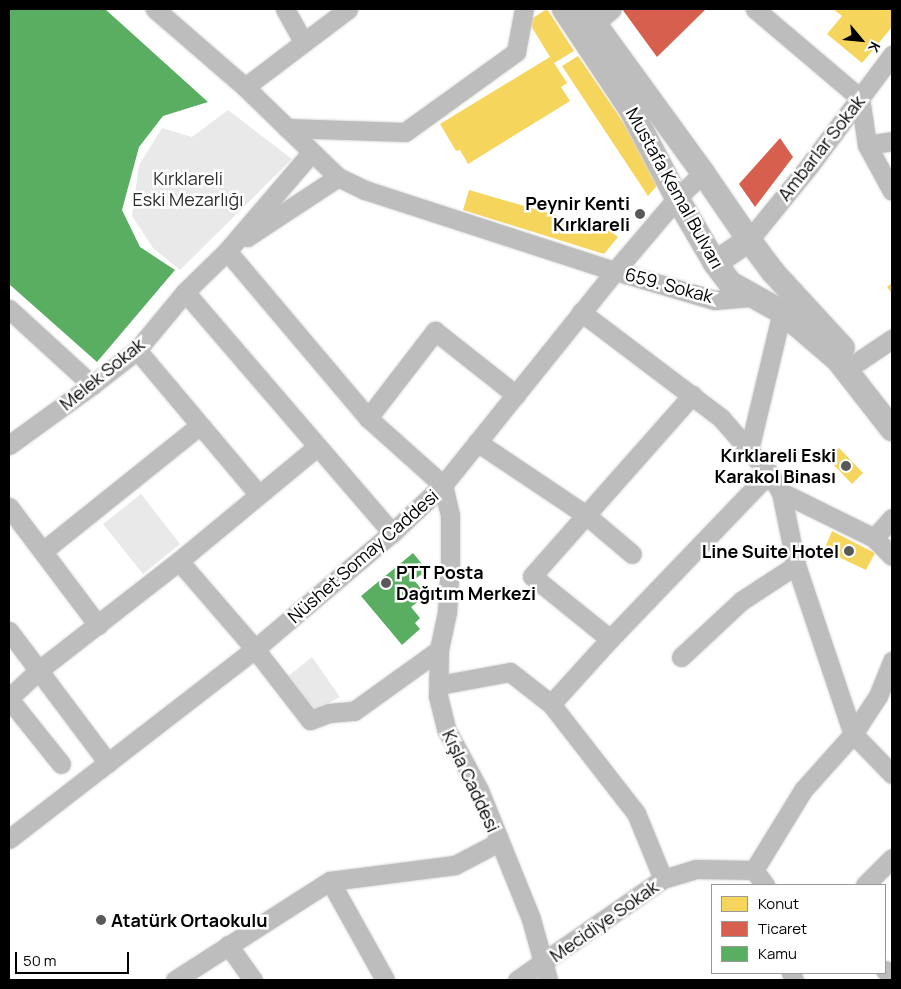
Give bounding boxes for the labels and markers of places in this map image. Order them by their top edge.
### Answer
place label: Peynir Kenti Kırklareli [525,193,630,235]
marker: Peynir Kenti Kırklareli [634,208,646,220]
place label: Kırklareli Eski Karakol Binası [715,445,836,488]
marker: Kırklareli Eski Karakol Binası [840,460,852,472]
place label: Line Suite Hotel [702,540,839,562]
marker: Line Suite Hotel [843,545,855,557]
place label: PTT Posta Dağıtım Merkezi [396,562,536,604]
marker: PTT Posta Dağıtım Merkezi [380,577,392,589]
place label: Atatürk Ortaokulu [111,909,268,931]
marker: Atatürk Ortaokulu [95,914,107,926]

